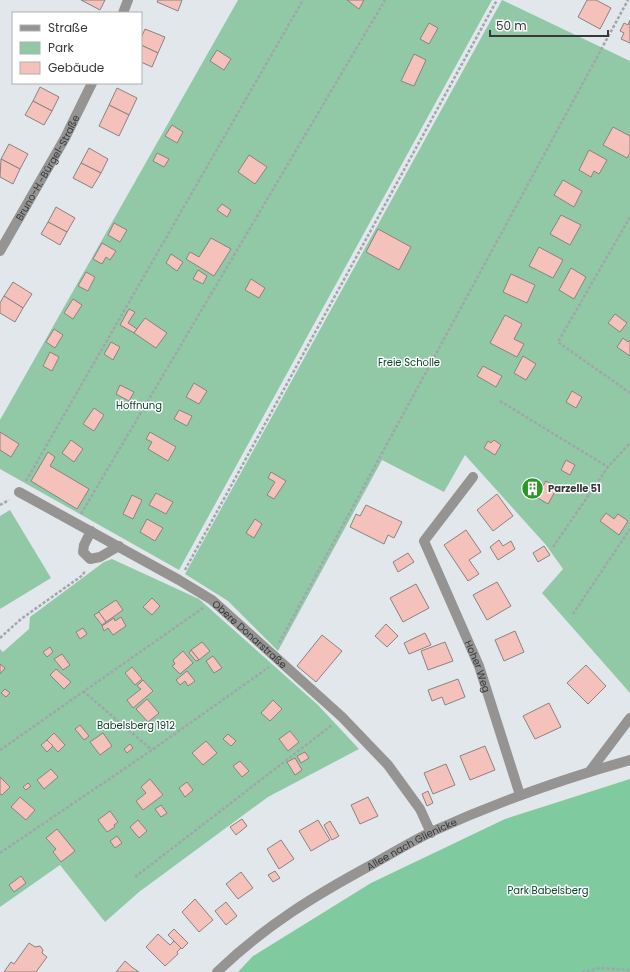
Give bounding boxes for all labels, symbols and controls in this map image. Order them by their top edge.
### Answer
legend [12,12,142,84]
scale bar [490,12,608,38]
text: 50 m [496,17,527,34]
text: Straße [48,19,88,36]
text: Park [48,39,75,56]
text: Gebäude [48,59,104,76]
street label: Bruno-H.-Bürgel-Straße [12,112,83,223]
park label: Freie Scholle [378,355,440,370]
park label: Hoffnung [116,398,162,413]
building icon: Parzelle 51 [519,475,545,501]
place label: Parzelle 51 [548,481,601,496]
street label: Obere Donarstraße [209,596,291,672]
street label: Hoher Weg [461,638,494,694]
park label: Babelsberg 1912 [97,718,175,733]
street label: Allee nach Glienicke [364,814,459,874]
park label: Park Babelsberg [507,883,589,898]

